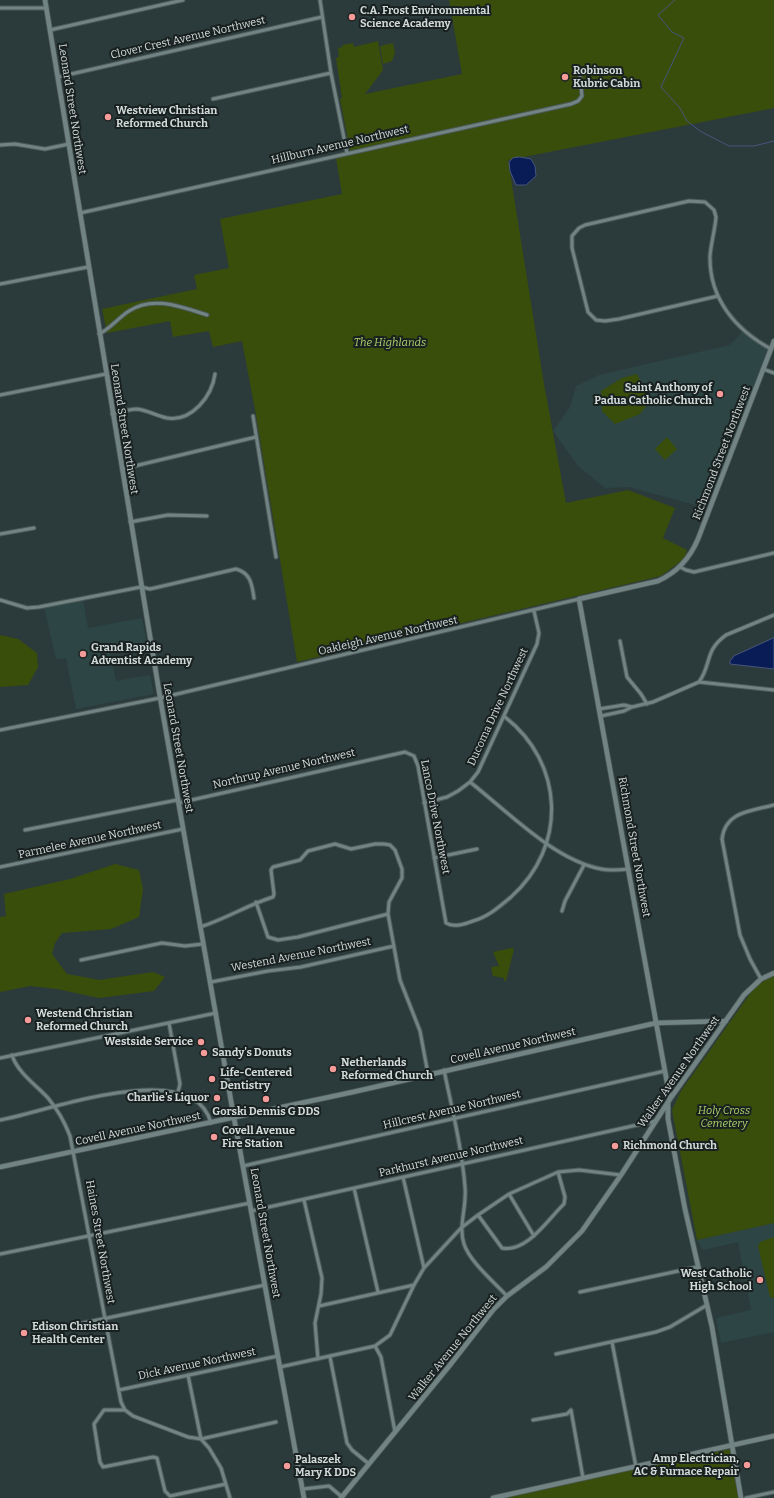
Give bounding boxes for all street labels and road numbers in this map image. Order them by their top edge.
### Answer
street label: Clover Crest Avenue Northwest [109,14,267,62]
street label: Leonard Street Northwest [55,43,89,175]
street label: Hillburn Avenue Northwest [270,123,410,167]
street label: Leonard Street Northwest [107,363,141,495]
street label: Richmond Street Northwest [690,384,754,522]
street label: Oakleigh Avenue Northwest [317,614,459,658]
street label: Ducoma Drive Northwest [465,646,531,768]
street label: Leonard Street Northwest [160,682,196,814]
street label: Northrup Avenue Northwest [212,746,356,792]
street label: Lanco Drive Northwest [417,759,453,875]
street label: Richmond Street Northwest [615,776,653,918]
street label: Parmelee Avenue Northwest [17,818,163,862]
street label: Westend Avenue Northwest [230,935,372,975]
street label: Walker Avenue Northwest [635,1014,723,1130]
street label: Covell Avenue Northwest [449,1025,577,1067]
street label: Hillcrest Avenue Northwest [382,1088,522,1132]
street label: Covell Avenue Northwest [74,1109,202,1149]
street label: Parkhurst Avenue Northwest [378,1134,524,1180]
street label: Leonard Street Northwest [247,1167,283,1299]
street label: Haines Street Northwest [83,1179,117,1305]
street label: Walker Avenue Northwest [406,1292,500,1404]
street label: Dick Avenue Northwest [137,1345,257,1383]

